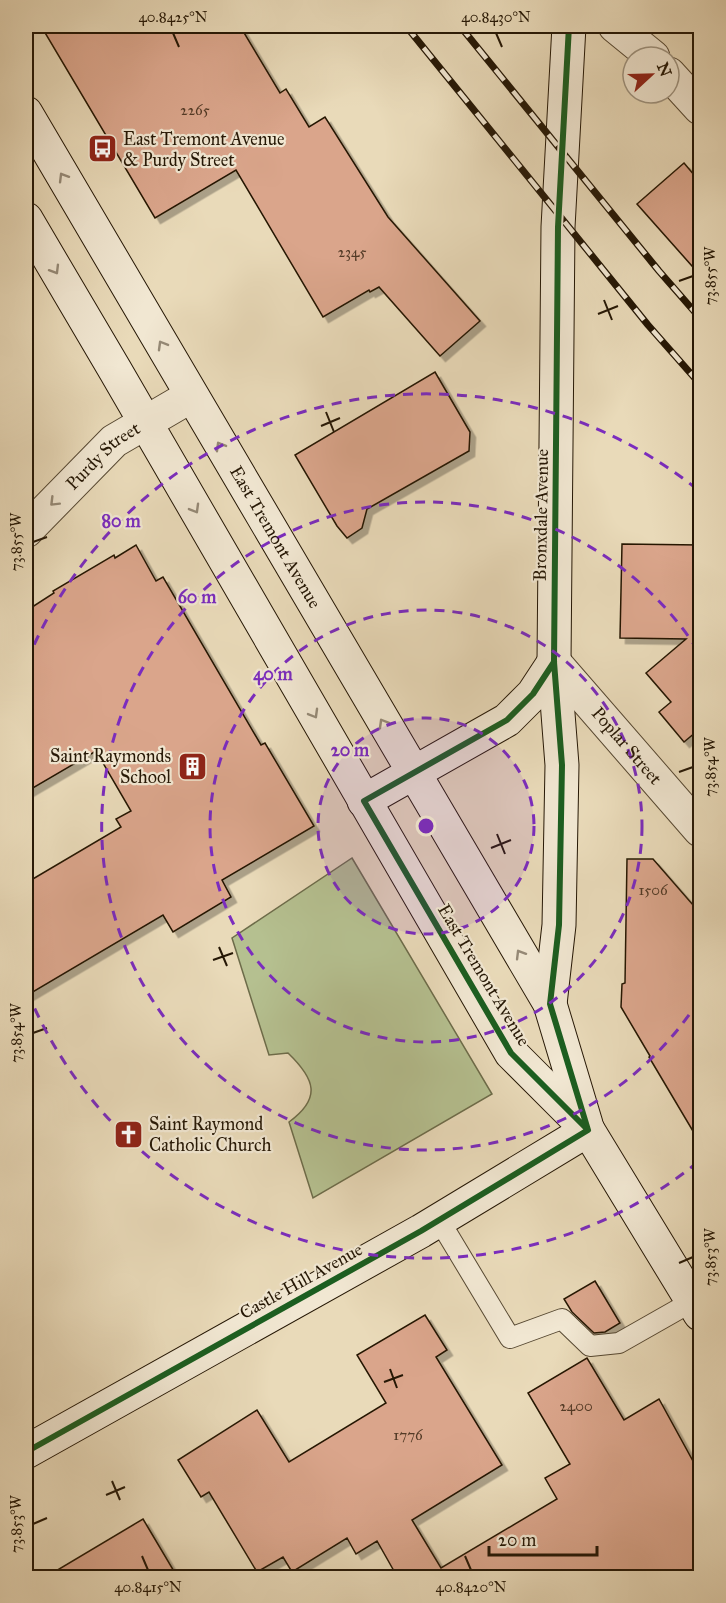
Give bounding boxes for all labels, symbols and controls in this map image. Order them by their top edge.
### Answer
text: 40.8425°N [139,8,208,26]
text: 40.8430°N [461,8,531,26]
north arrow [621,45,681,105]
text: N [653,60,676,80]
house number: 2265 [180,101,210,119]
place label: East Tremont Avenue & Purdy Street [123,128,285,171]
bus stop icon: East Tremont Avenue & Purdy Street [86,133,118,165]
one-way arrow [59,173,70,183]
house number: 2345 [338,243,366,261]
text: 73.855°W [701,246,719,305]
one-way arrow [48,264,60,274]
one-way arrow [158,341,169,351]
street label: Purdy Street [61,417,145,495]
one-way arrow [216,442,228,452]
street label: Bronxdale Avenue [529,449,553,581]
street label: East Tremont Avenue [225,462,326,612]
one-way arrow [51,495,62,506]
one-way arrow [188,503,199,513]
text: 80 m [101,510,141,532]
text: 73.855°W [7,512,25,571]
text: 60 m [178,586,217,608]
text: 40 m [253,663,294,686]
street label: Poplar Street [587,702,667,790]
one-way arrow [306,708,318,718]
one-way arrow [379,719,390,729]
text: 73.854°W [701,736,719,797]
text: 20 m [331,739,370,761]
place label: Saint Raymonds School [50,745,171,788]
building icon: Saint Raymonds School [176,750,208,782]
centre of rings [416,816,436,836]
house number: 1506 [638,881,669,899]
street label: East Tremont Avenue [433,900,535,1050]
one-way arrow [516,950,527,960]
text: 73.854°W [7,1002,25,1063]
place label: Saint Raymond Catholic Church [149,1113,272,1156]
church icon: Saint Raymond Catholic Church [112,1118,144,1150]
text: 73.853°W [701,1227,719,1286]
street label: Castle Hill Avenue [236,1238,366,1324]
house number: 2400 [559,1397,593,1415]
house number: 1776 [393,1426,424,1444]
text: 73.853°W [7,1494,25,1553]
scale bar [489,1519,597,1557]
text: 20 m [498,1529,536,1551]
text: 40.8415°N [114,1578,182,1596]
text: 40.8420°N [436,1578,507,1596]

